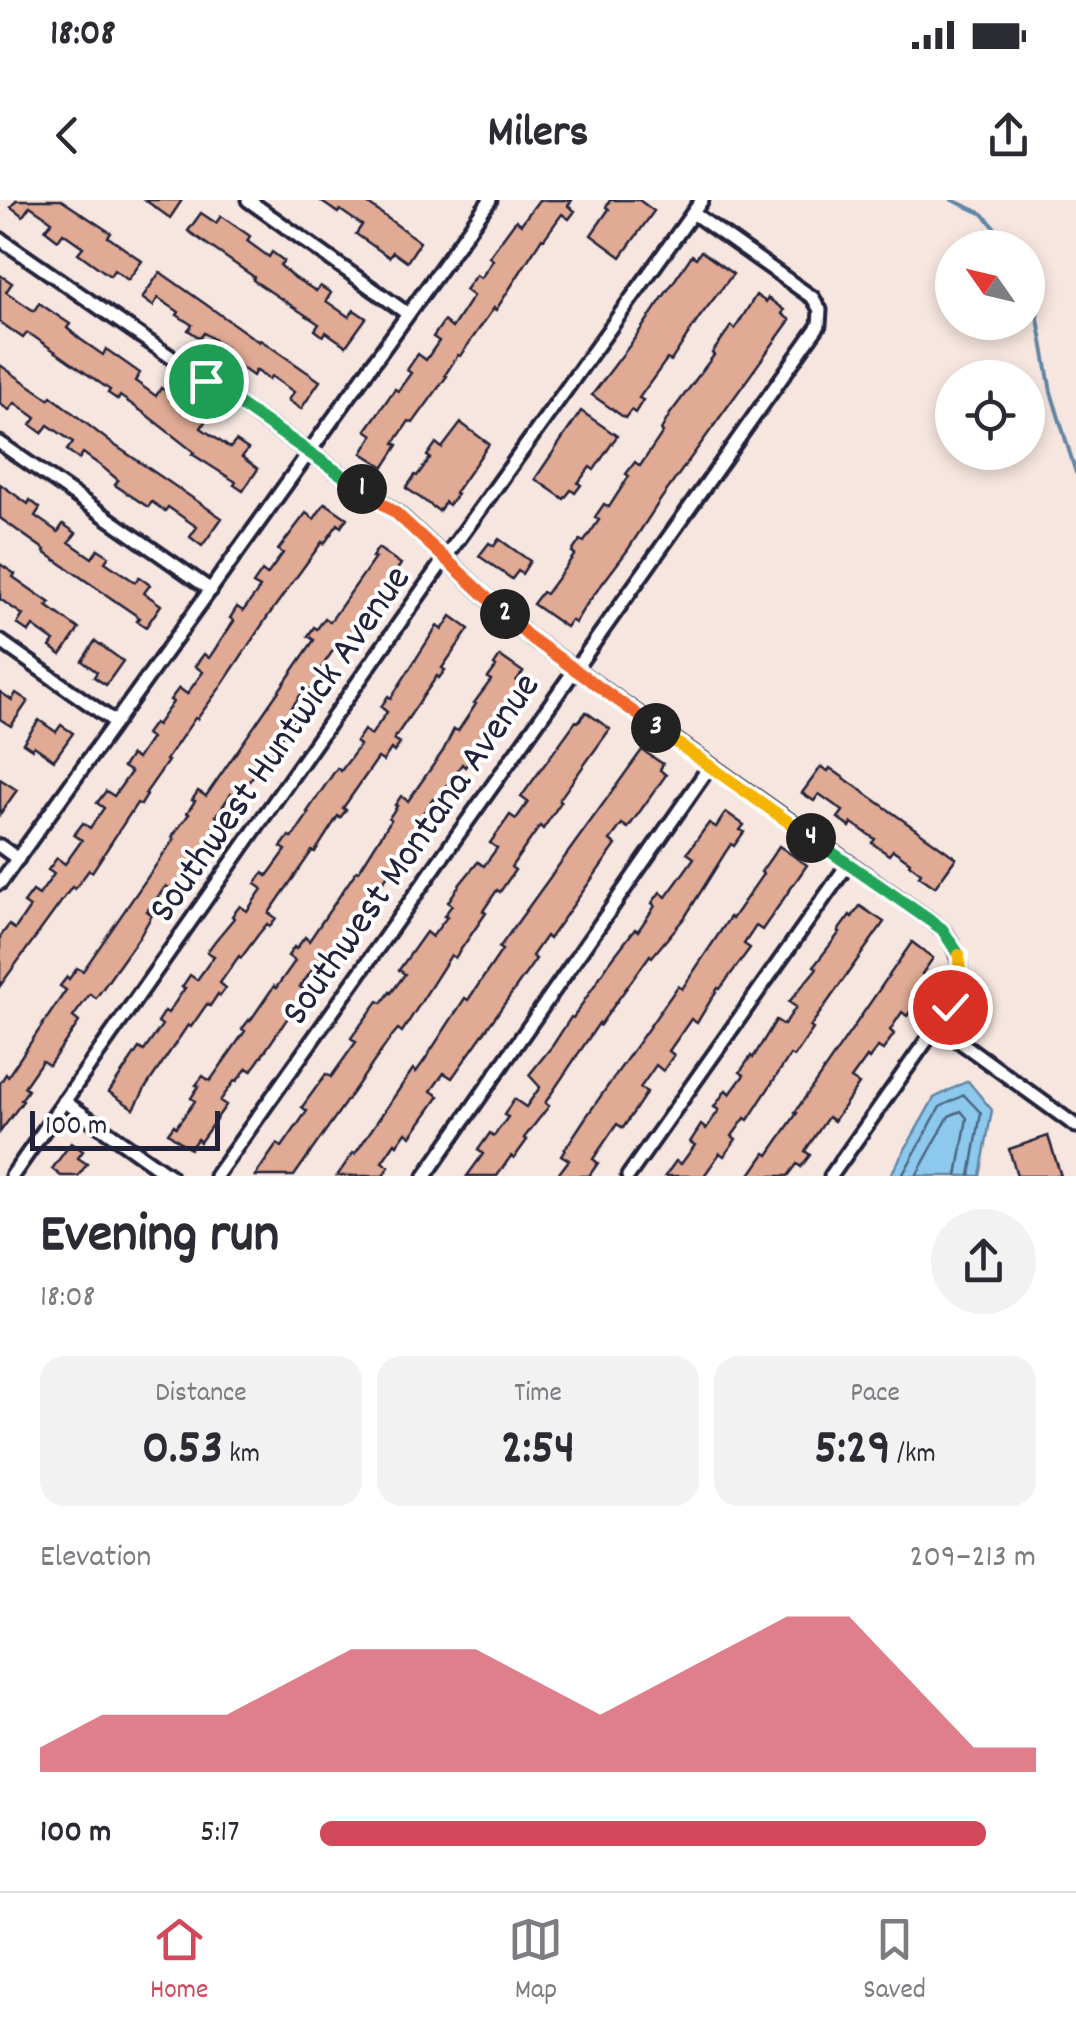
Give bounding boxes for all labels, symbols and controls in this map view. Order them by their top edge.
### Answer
text: 18:08 [50,8,116,63]
text: Milers [488,103,588,167]
icon: back [40,108,95,163]
icon: share [981,108,1036,163]
north arrow [935,230,1045,340]
map controls [935,230,1045,470]
pin [164,339,249,424]
icon: arrive [179,354,234,409]
button: locate [935,360,1045,470]
pin: 1 [337,464,387,514]
text: 1 [359,469,365,509]
street label: Southwest Huntwick Avenue [137,555,428,936]
pin: 2 [480,589,530,639]
text: 2 [499,594,511,634]
street label: Southwest Montana Avenue [270,663,557,1039]
pin: 3 [631,703,681,753]
text: 3 [650,708,662,748]
pin: 4 [786,813,836,863]
text: 4 [805,818,817,858]
pin [908,965,993,1050]
icon: check [923,980,978,1035]
scale bar [30,1106,220,1150]
text: 100 m [45,1108,107,1148]
text: Evening run [40,1199,279,1278]
button: share [931,1209,1036,1314]
text: 18:08 [40,1276,95,1322]
text: Distance [155,1375,247,1415]
text: Time [514,1375,562,1415]
text: Pace [850,1375,900,1415]
text: 0.53 [142,1415,223,1487]
text: 2:54 [501,1415,575,1487]
text: 5:29 [814,1415,891,1487]
text: km [223,1436,260,1476]
text: /km [891,1436,936,1476]
text: Elevation [40,1536,151,1582]
text: 209–213 m [910,1536,1036,1582]
text: 100 m [40,1811,111,1857]
text: 5:17 [200,1811,239,1857]
tab: Home [150,1912,208,2012]
tab: Map [508,1912,563,2012]
tab: Saved [863,1912,926,2012]

